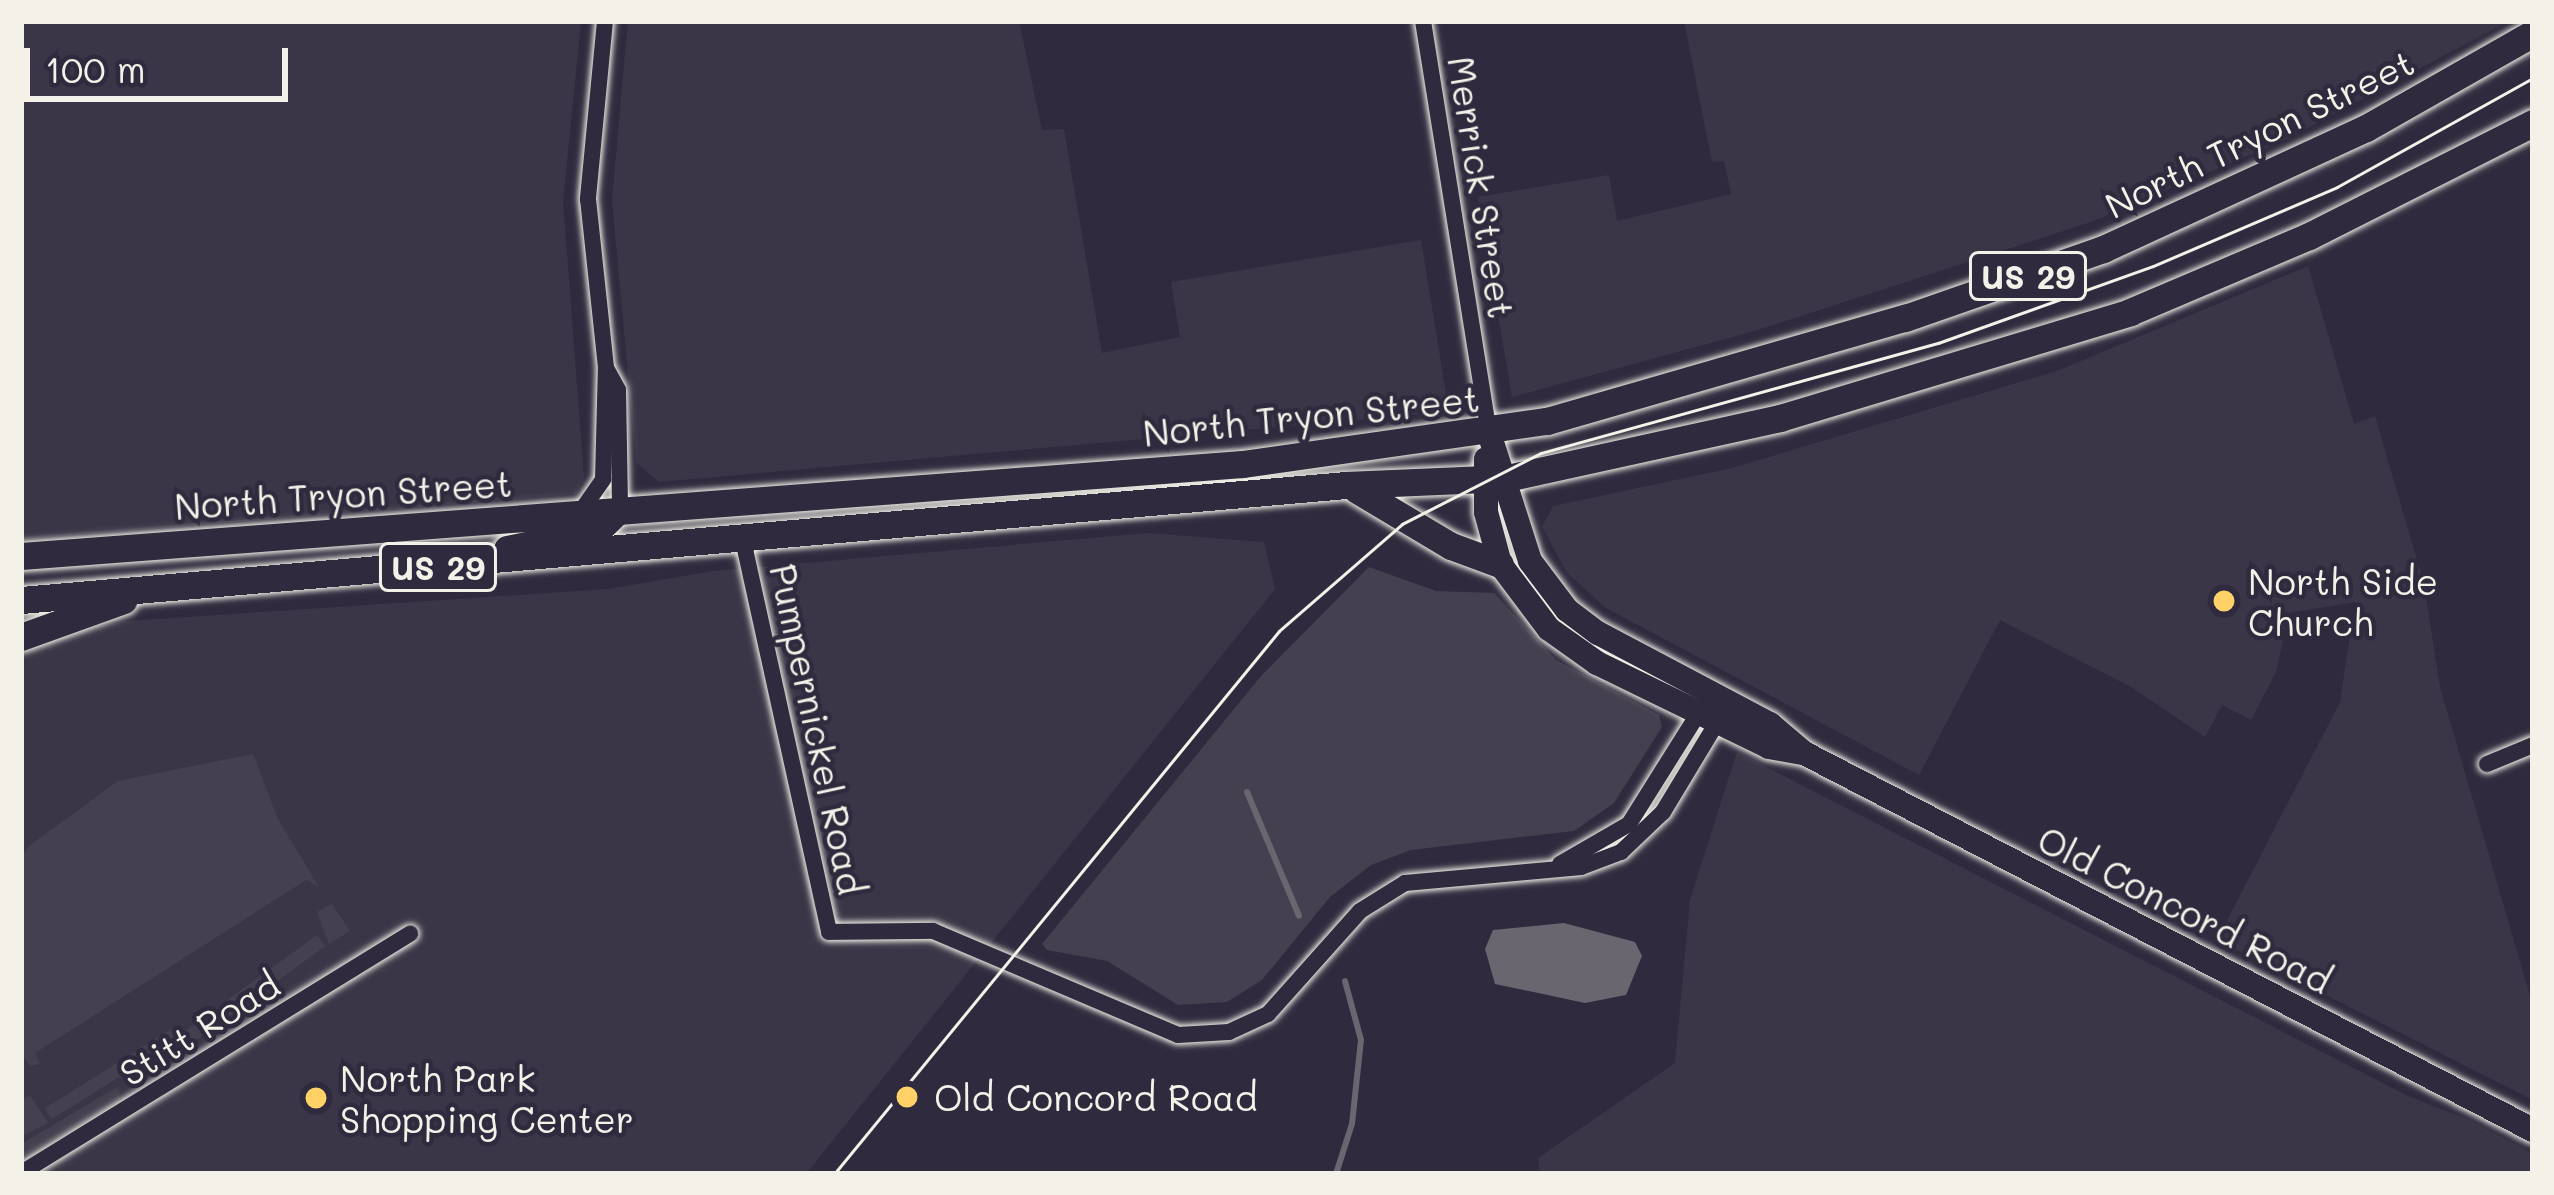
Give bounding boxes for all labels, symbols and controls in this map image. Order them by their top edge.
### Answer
scale bar [30,24,294,98]
street label: North Tryon Street [2098,40,2420,226]
text: 100 m [45,45,146,92]
street label: Merrick Street [1440,53,1524,321]
road number: US 29 [1968,249,2088,303]
street label: North Tryon Street [1141,376,1481,454]
street label: North Tryon Street [173,461,513,527]
road number: US 29 [378,540,498,594]
place label: North Side Church [2248,558,2438,643]
street label: Pumpernickel Road [762,560,874,898]
marker: North Side Church [2211,588,2237,614]
street label: Old Concord Road [2031,816,2339,1002]
street label: Stitt Road [111,962,287,1094]
place label: North Park Shopping Center [340,1055,634,1140]
place label: Old Concord Road [934,1075,1257,1119]
marker: Old Concord Road [891,1081,923,1113]
marker: North Park Shopping Center [303,1085,329,1111]

